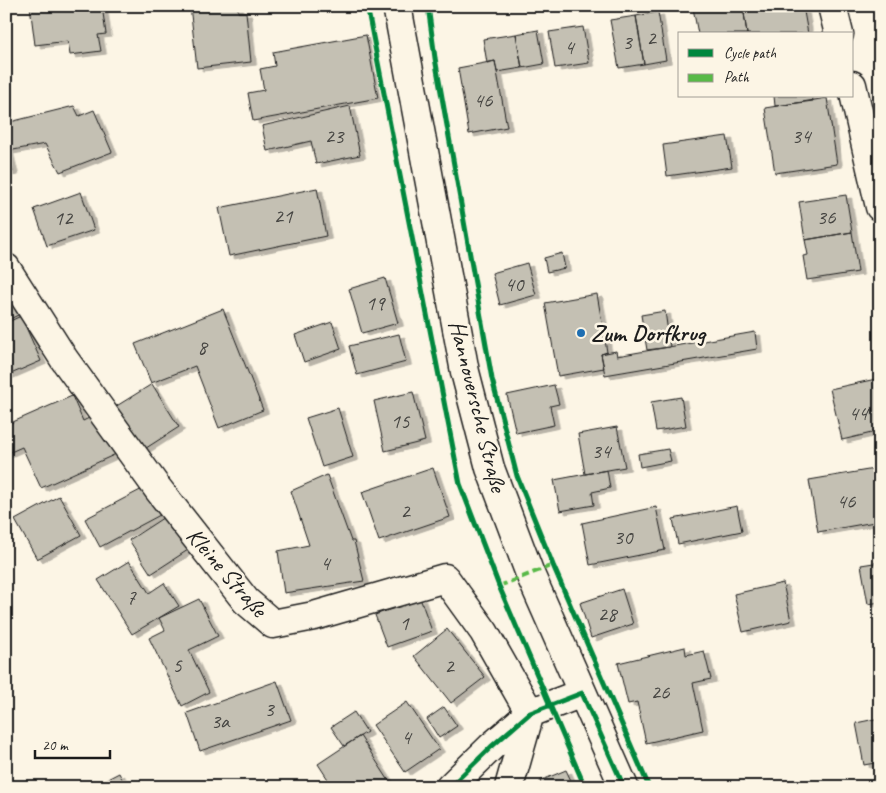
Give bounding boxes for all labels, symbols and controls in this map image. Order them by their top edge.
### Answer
house number: 2 [646,25,657,51]
house number: 3 [622,29,633,55]
legend [678,32,854,98]
house number: 4 [564,34,576,60]
text: Cycle path [724,44,776,63]
text: Path [724,68,750,87]
house number: 46 [474,87,493,113]
house number: 23 [325,123,345,149]
house number: 34 [792,123,813,149]
house number: 21 [274,203,294,229]
house number: 36 [817,204,836,230]
house number: 12 [54,205,74,231]
house number: 40 [505,271,525,297]
house number: 19 [366,290,386,316]
street label: Hannoversche Straße [442,317,514,497]
place label: Zum Dorfkrug [591,318,707,348]
marker: Zum Dorfkrug [575,327,587,339]
house number: 8 [197,334,209,360]
house number: 44 [849,400,870,426]
house number: 15 [391,408,411,434]
house number: 34 [592,438,613,464]
house number: 46 [837,488,856,514]
house number: 2 [400,498,411,524]
street label: Kleine Straße [180,521,275,625]
house number: 30 [614,524,634,550]
house number: 4 [320,550,332,576]
house number: 7 [126,584,137,610]
house number: 28 [598,601,619,627]
house number: 1 [399,610,410,636]
house number: 5 [172,652,183,678]
house number: 2 [444,653,455,679]
house number: 26 [651,679,670,705]
house number: 3 [264,696,275,722]
house number: 3a [211,708,231,734]
house number: 4 [401,724,413,750]
scale bar [35,728,110,760]
text: 20 m [42,736,69,755]

